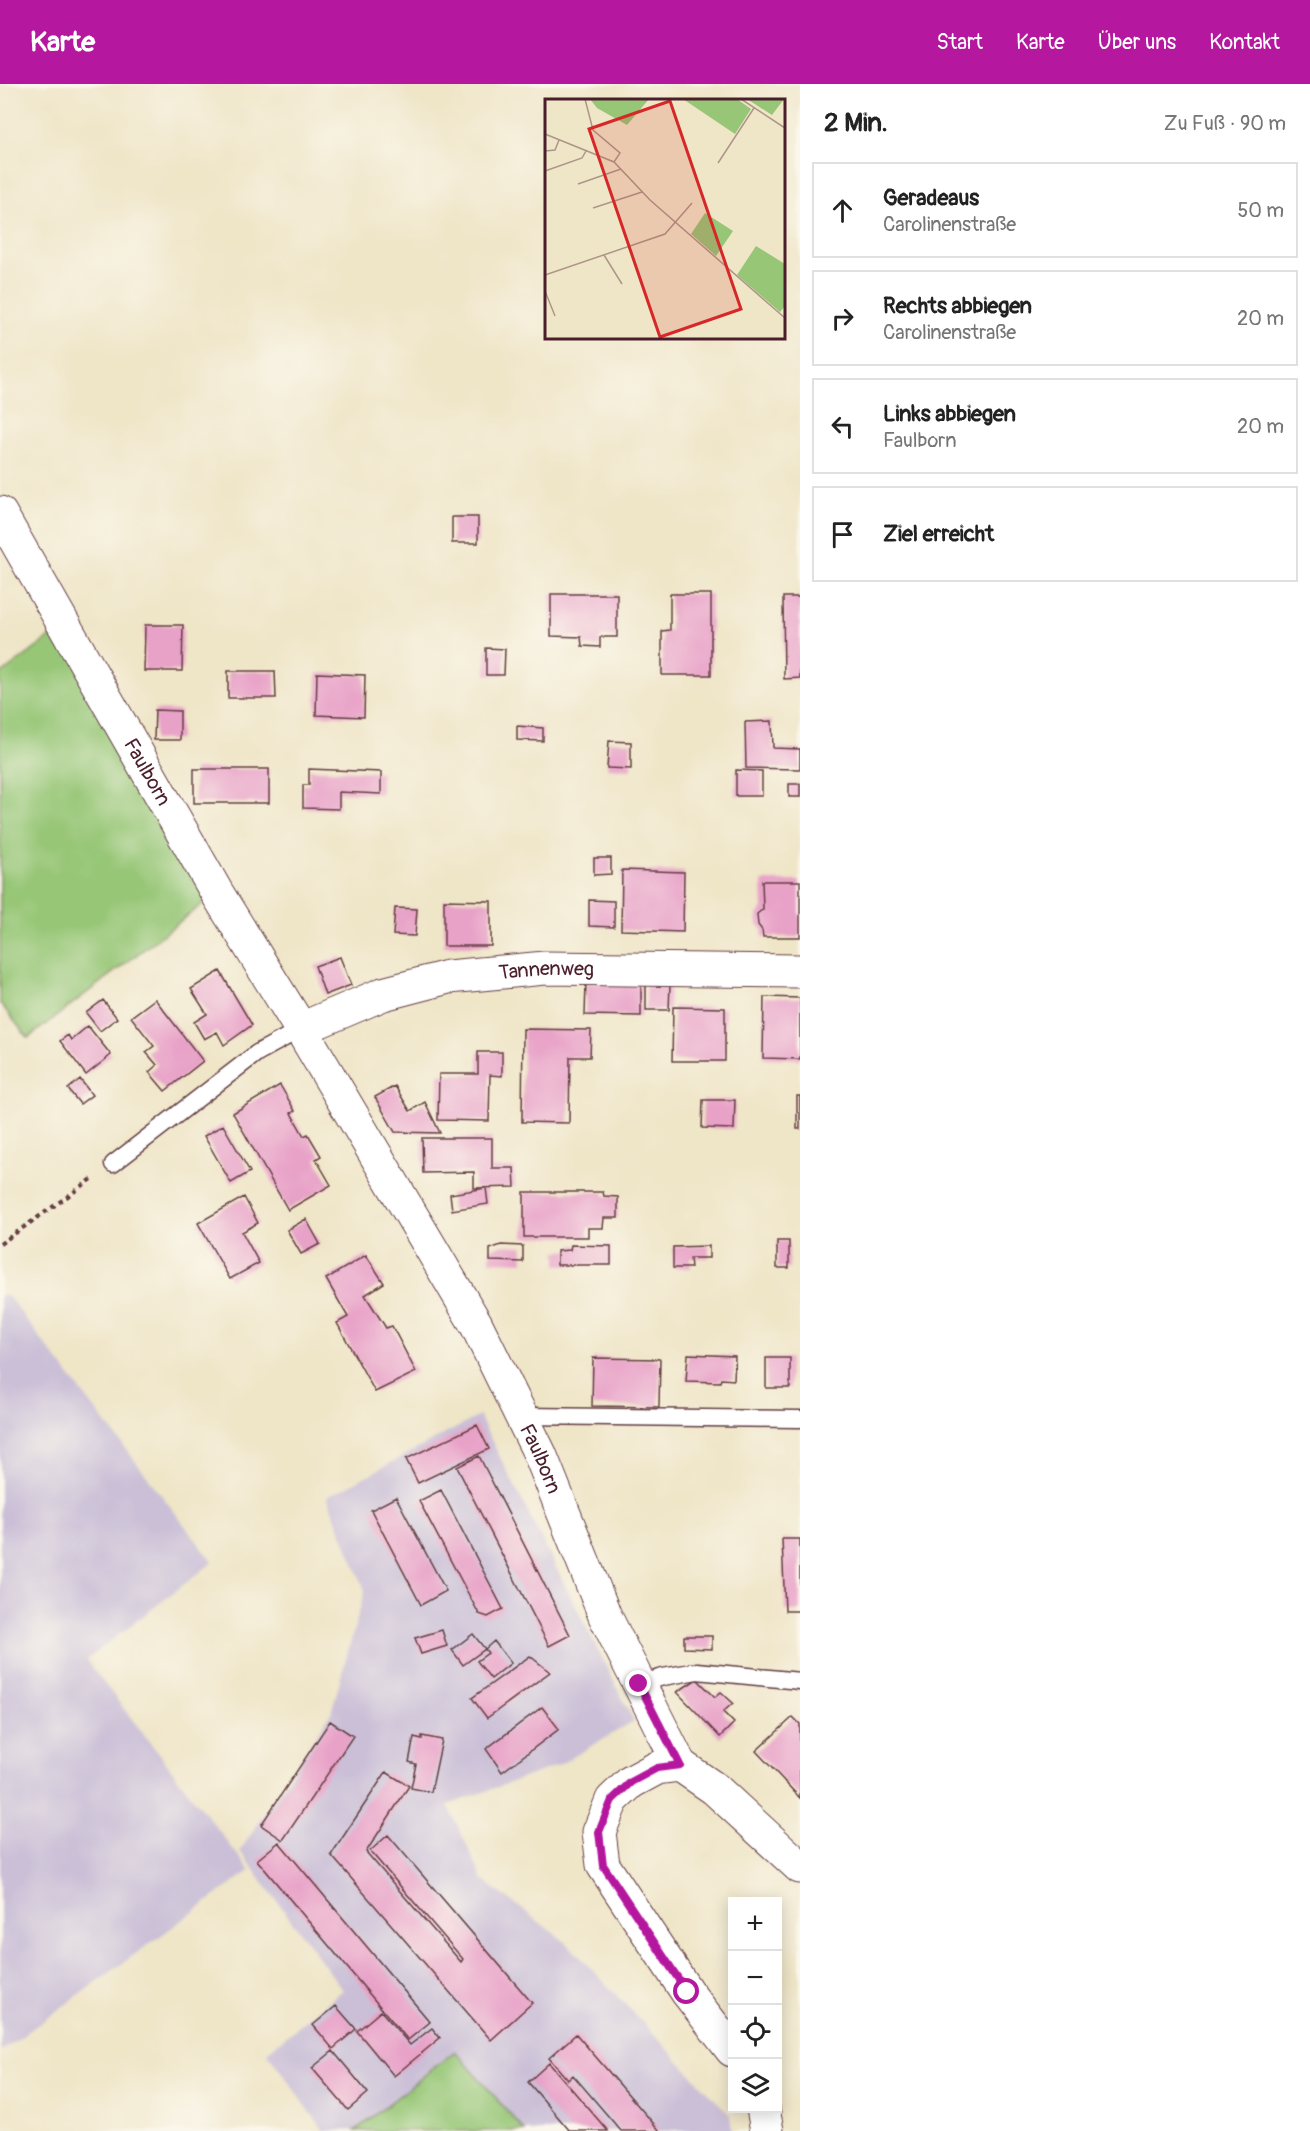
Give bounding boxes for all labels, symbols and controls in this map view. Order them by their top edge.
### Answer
text: Karte [30,25,95,60]
text: Start [937,29,983,56]
text: Karte [1016,29,1065,56]
text: Über uns [1098,29,1176,56]
text: Kontakt [1209,29,1280,56]
inset map [545,99,785,339]
text: 2 Min. [824,107,888,139]
text: Zu Fuß · 90 m [1164,111,1286,136]
text: Geradeaus [883,184,979,212]
icon: ahead [826,194,859,227]
text: 50 m [1237,198,1284,223]
text: Carolinenstraße [883,212,1016,237]
text: Rechts abbiegen [883,292,1032,320]
icon: right [826,302,859,335]
text: 20 m [1237,306,1284,331]
text: Carolinenstraße [883,320,1016,345]
text: Links abbiegen [883,400,1016,428]
icon: left [826,410,859,443]
text: 20 m [1237,414,1284,439]
text: Faulborn [883,428,957,453]
icon: arrive [826,518,859,551]
text: Ziel erreicht [883,520,994,548]
street label: Faulborn [118,734,176,810]
street label: Tannenweg [498,956,594,985]
street label: Faulborn [514,1420,567,1497]
route end [625,1670,651,1696]
map controls [728,1897,782,2113]
button: + [728,1897,782,1951]
button: − [728,1951,782,2005]
route start [673,1978,699,2004]
button: locate [728,2005,782,2059]
button: layers [728,2059,782,2113]

